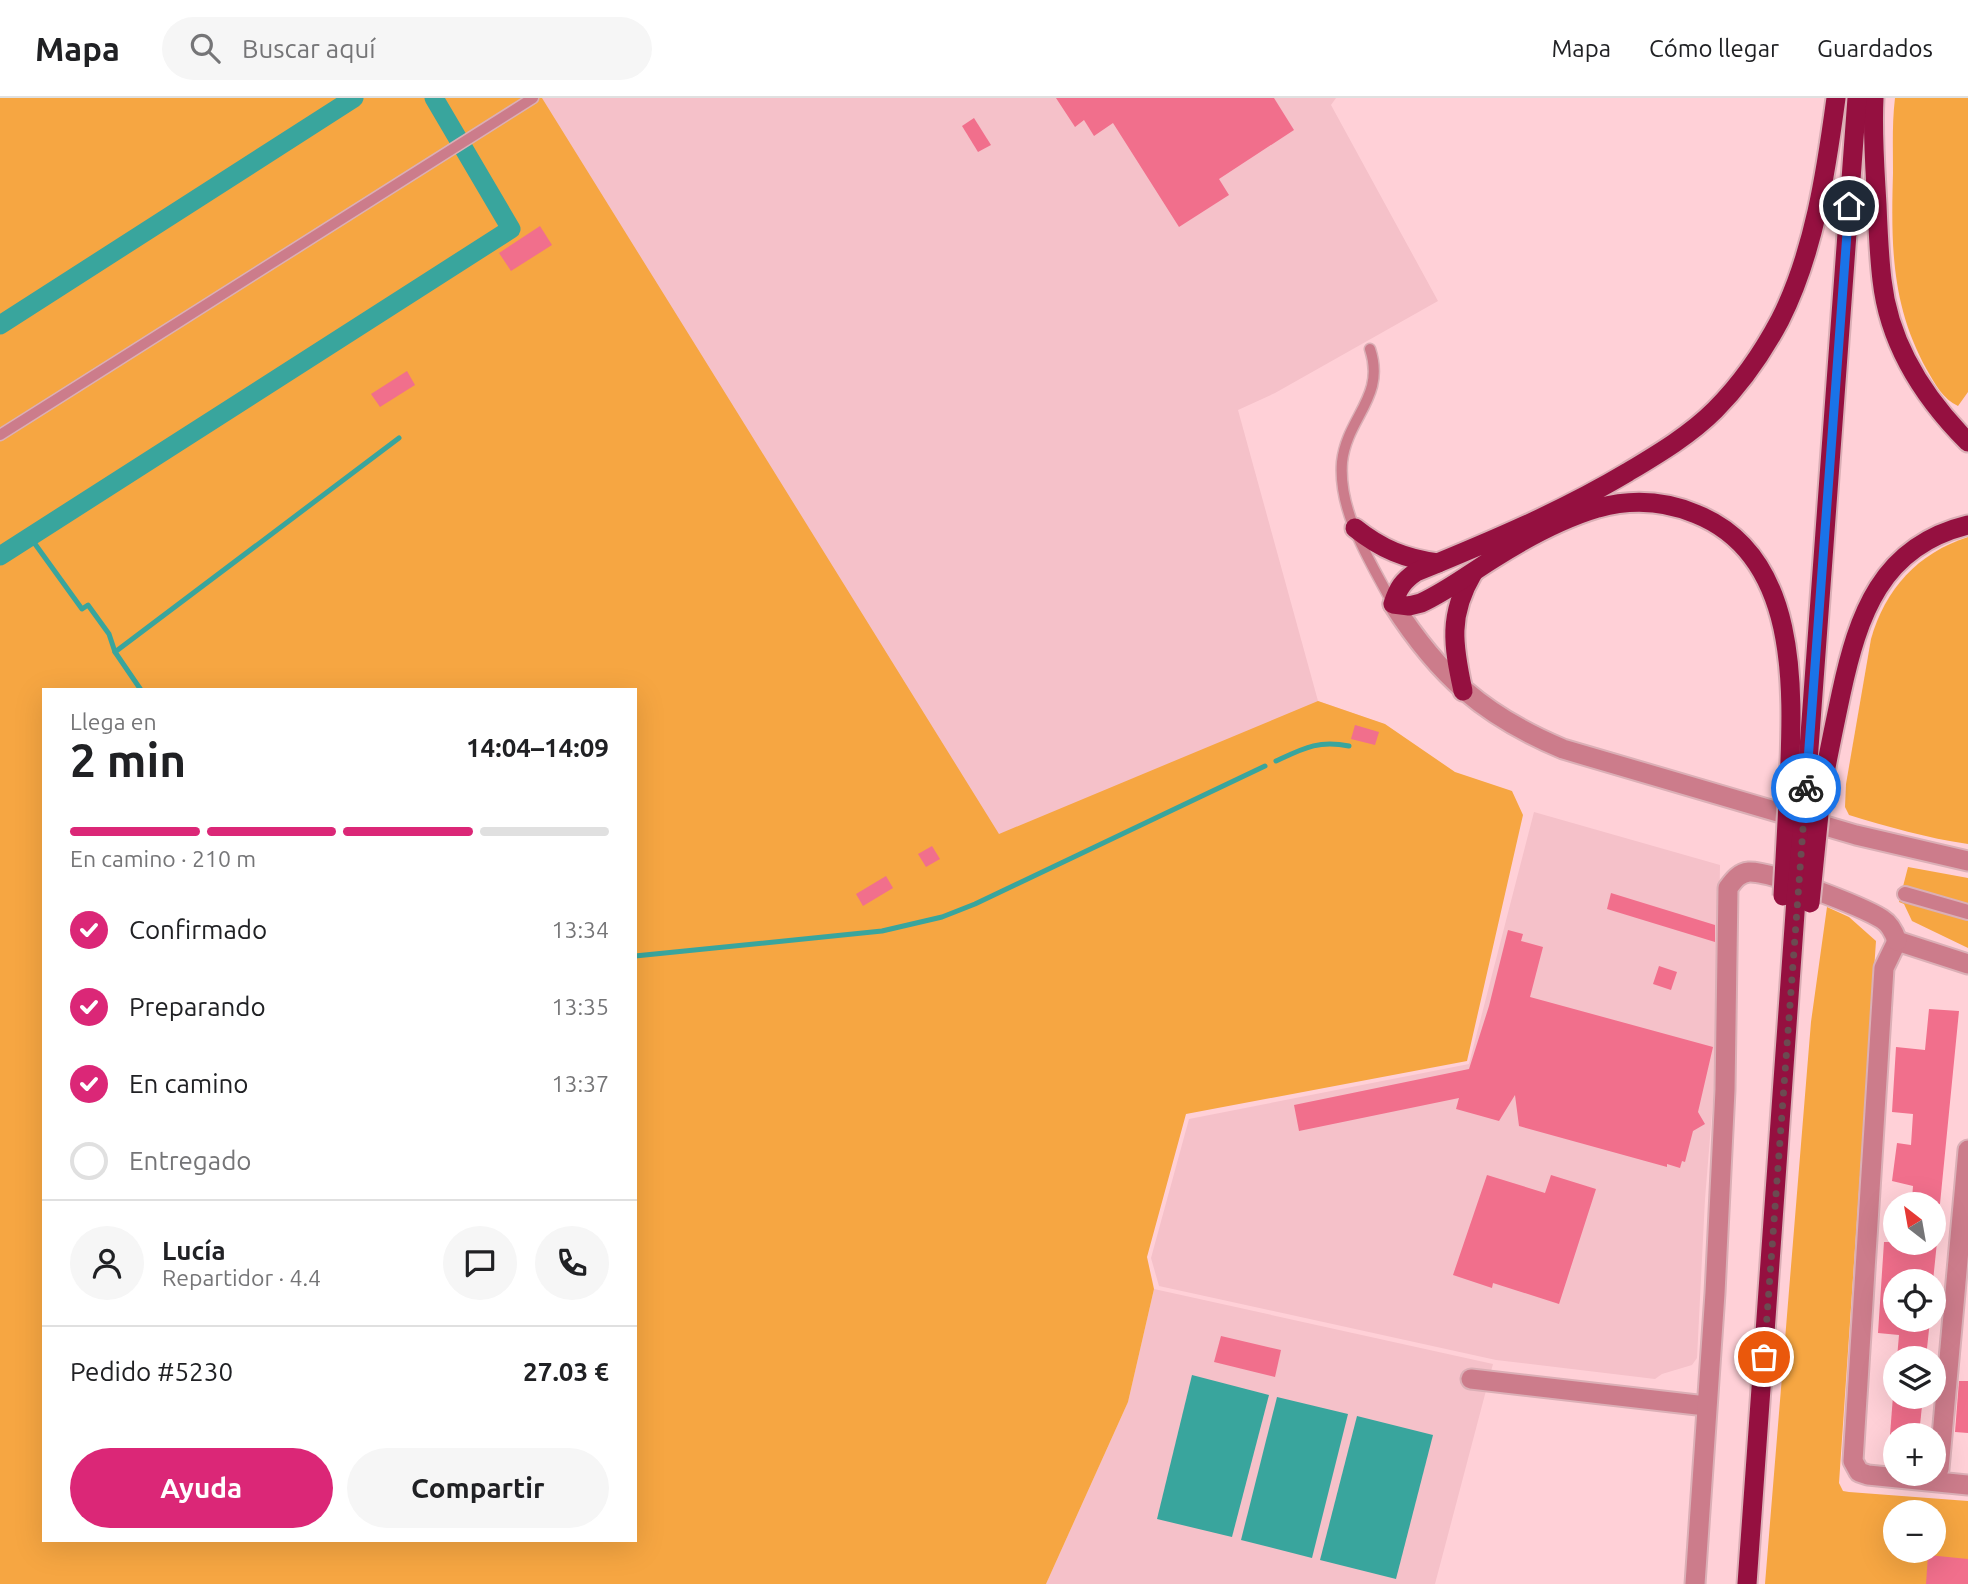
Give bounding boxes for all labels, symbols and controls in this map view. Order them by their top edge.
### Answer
search box [162,17,652,80]
icon: search [186,29,224,67]
text: Mapa [35,30,120,67]
text: Buscar aquí [242,34,376,63]
text: Mapa [1551,35,1611,62]
text: Cómo llegar [1649,35,1779,62]
text: Guardados [1817,35,1933,62]
pin [1819,176,1879,236]
icon: home [1830,187,1868,225]
text: Llega en [70,709,157,734]
text: 14:04–14:09 [466,733,609,762]
text: 2 min [70,734,186,786]
courier [1771,753,1841,823]
icon: bike [1787,769,1825,807]
text: En camino · 210 m [70,846,256,871]
icon: check [70,911,108,949]
text: Confirmado [129,915,267,944]
text: 13:34 [551,917,609,942]
icon: check [70,988,108,1026]
text: Preparando [129,992,266,1021]
text: 13:35 [551,994,609,1019]
icon: check [70,1065,108,1103]
text: En camino [129,1069,249,1098]
text: 13:37 [551,1071,609,1096]
text: Entregado [129,1146,252,1175]
north arrow [1883,1192,1946,1255]
map controls [1883,1192,1946,1563]
button: person [70,1226,144,1300]
button: chat [443,1226,517,1300]
button: phone [535,1226,609,1300]
text: Lucía [162,1236,226,1265]
text: Repartidor · 4.4 [162,1265,321,1290]
button: locate [1883,1269,1946,1332]
pin [1734,1327,1794,1387]
icon: bag [1745,1338,1783,1376]
button: layers [1883,1346,1946,1409]
text: Pedido #5230 [70,1357,233,1386]
text: 27.03 € [523,1357,609,1386]
button: + [1883,1423,1946,1486]
button: Ayuda [70,1448,333,1528]
button: Compartir [347,1448,609,1528]
button: − [1883,1500,1946,1563]

